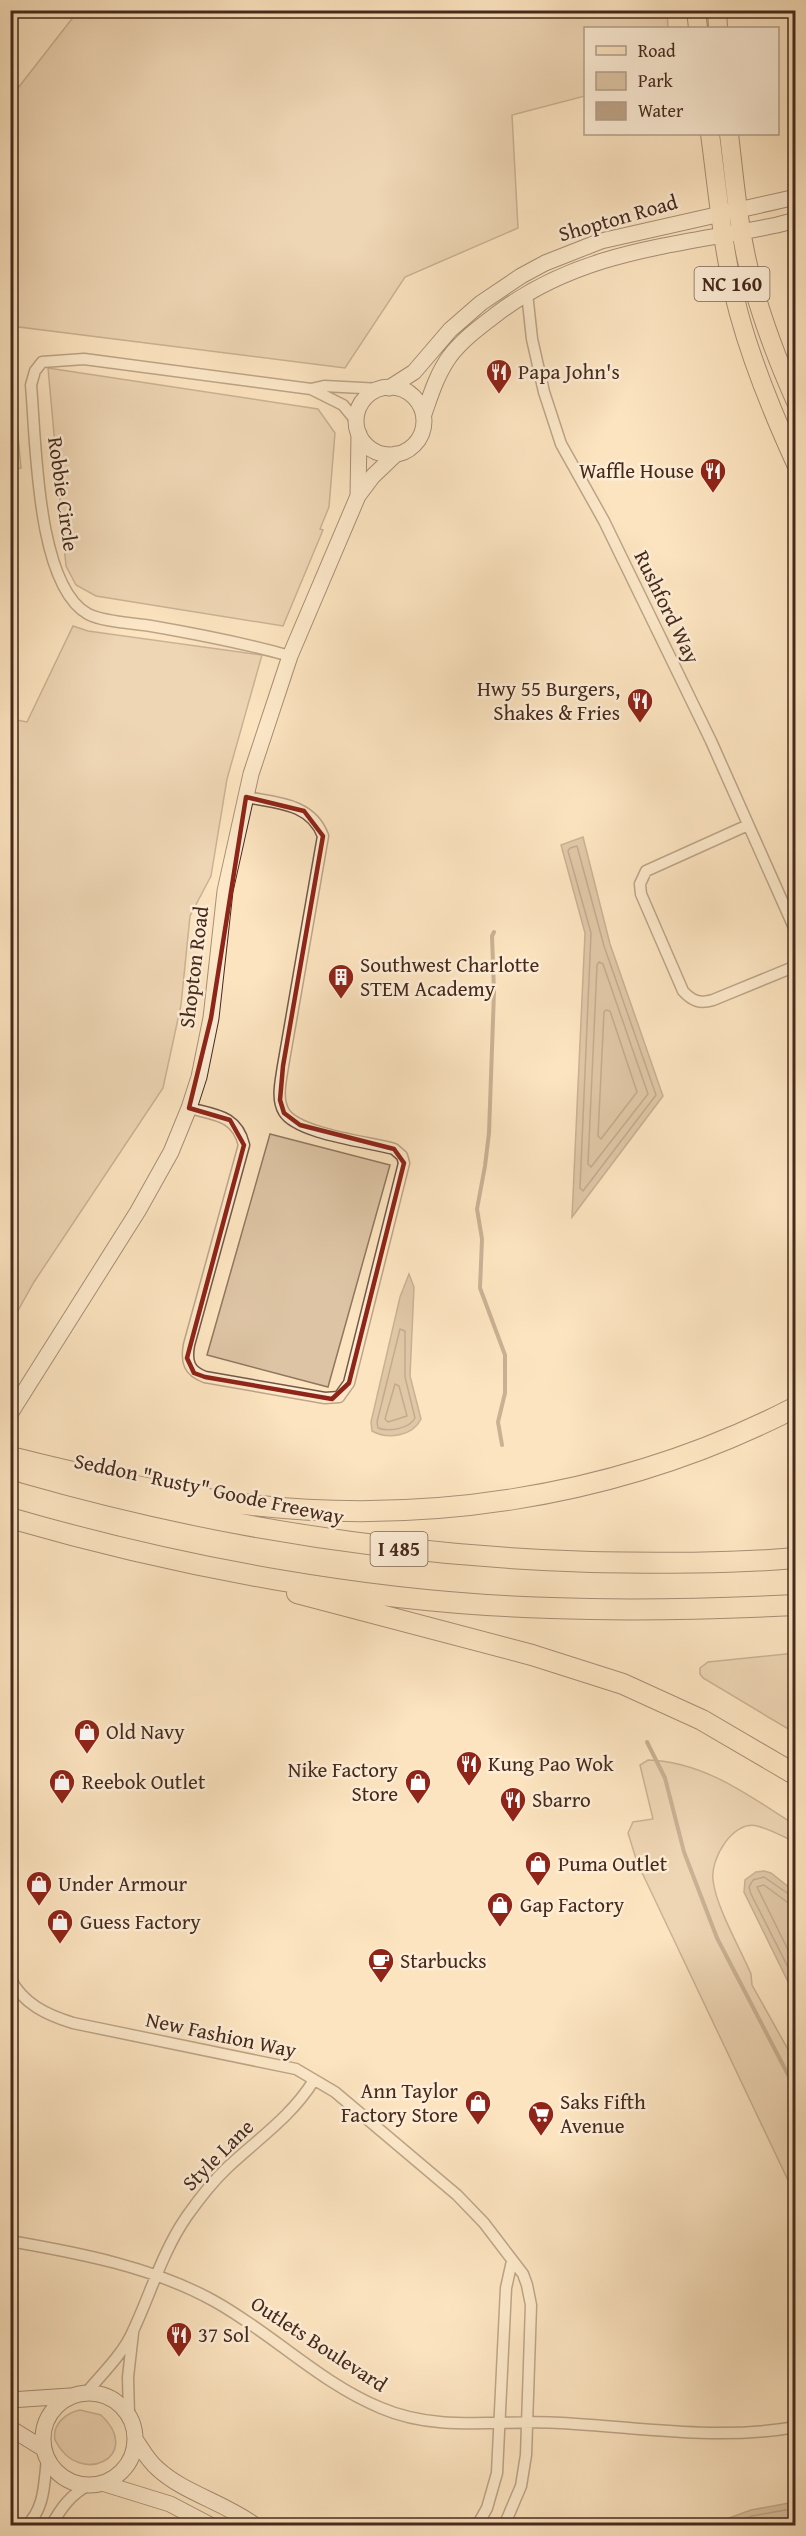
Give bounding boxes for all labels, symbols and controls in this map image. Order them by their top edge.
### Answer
legend [584,27,779,135]
text: Road [638,37,676,64]
text: Park [638,67,674,94]
text: Water [638,97,684,124]
street label: Shopton Road [555,186,682,249]
road number: NC 160 [694,267,770,301]
place label: Papa John's [518,356,620,387]
restaurant icon: Papa John's [484,357,514,395]
street label: Robbie Circle [40,435,87,553]
place label: Waffle House [579,455,694,486]
restaurant icon: Waffle House [698,456,728,494]
street label: Rushford Way [627,545,709,669]
place label: Hwy 55 Burgers, Shakes & Fries [477,673,620,728]
restaurant icon: Hwy 55 Burgers, Shakes & Fries [625,686,655,724]
street label: Shopton Road [171,903,216,1030]
place label: Southwest Charlotte STEM Academy [360,949,539,1004]
building icon: Southwest Charlotte STEM Academy [326,962,356,1000]
street label: Seddon "Rusty" Goode Freeway [71,1445,347,1532]
road number: I 485 [370,1532,428,1566]
place label: Old Navy [106,1716,185,1747]
shop icon: Old Navy [72,1717,102,1755]
place label: Kung Pao Wok [488,1748,614,1779]
restaurant icon: Kung Pao Wok [454,1749,484,1787]
place label: Nike Factory Store [288,1754,399,1809]
place label: Reebok Outlet [82,1766,206,1797]
shop icon: Reebok Outlet [47,1767,77,1805]
shop icon: Nike Factory Store [403,1767,433,1805]
place label: Sbarro [532,1784,591,1815]
restaurant icon: Sbarro [498,1785,528,1823]
place label: Puma Outlet [558,1848,668,1879]
shop icon: Puma Outlet [523,1849,553,1887]
place label: Under Armour [58,1868,188,1899]
shop icon: Under Armour [24,1869,54,1907]
place label: Gap Factory [520,1889,625,1920]
shop icon: Gap Factory [485,1890,515,1928]
place label: Guess Factory [80,1906,201,1937]
shop icon: Guess Factory [45,1907,75,1945]
place label: Starbucks [400,1945,486,1976]
cafe icon: Starbucks [366,1946,396,1984]
street label: New Fashion Way [143,2003,300,2066]
place label: Ann Taylor Factory Store [341,2075,458,2130]
place label: Saks Fifth Avenue [560,2086,646,2141]
shop icon: Ann Taylor Factory Store [463,2088,493,2126]
supermarket icon: Saks Fifth Avenue [526,2099,556,2137]
street label: Style Lane [175,2112,261,2198]
street label: Outlets Boulevard [245,2288,394,2400]
place label: 37 Sol [198,2319,250,2350]
restaurant icon: 37 Sol [164,2320,194,2358]

